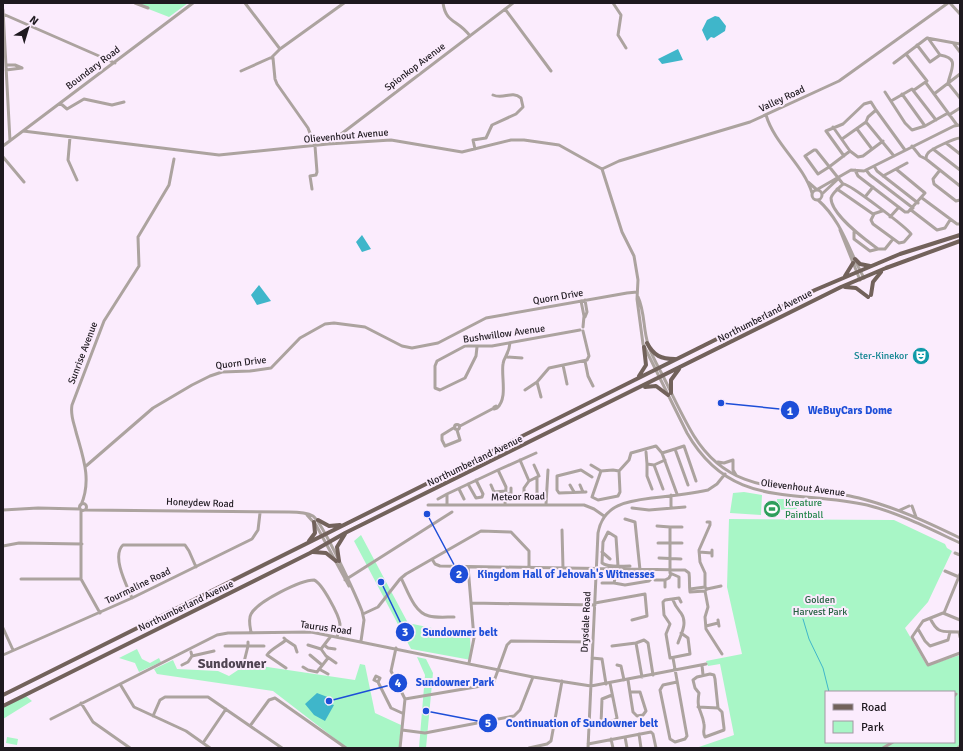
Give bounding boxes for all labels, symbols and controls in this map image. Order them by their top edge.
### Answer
north arrow [8,8,48,48]
text: N [27,13,41,28]
street label: Spionkop Avenue [382,40,448,94]
street label: Boundary Road [64,44,122,92]
street label: Valley Road [757,83,807,115]
street label: Olievenhout Avenue [303,126,389,146]
street label: Quorn Drive [532,287,584,307]
street label: Northumberland Avenue [716,287,814,345]
street label: Sunrise Avenue [66,320,100,386]
street label: Bushwillow Avenue [462,322,546,346]
theatre icon: Ster-Kinekor [911,346,931,366]
place label: Ster-Kinekor [854,350,908,362]
street label: Quorn Drive [215,354,267,372]
callout: WeBuyCars Dome [780,399,901,422]
text: 1 [787,404,794,419]
text: WeBuyCars Dome [808,404,893,417]
street label: Northumberland Avenue [425,433,525,489]
street label: Olievenhout Avenue [760,477,846,499]
street label: Meteor Road [491,491,545,503]
street label: Honeydew Road [166,496,234,510]
place label: Kreature Paintball [785,497,823,521]
sports icon: Kreature Paintball [762,499,782,519]
callout: Kingdom Hall of Jehovah's Witnesses [449,562,662,585]
street label: Tourmaline Road [103,565,173,607]
text: 2 [456,567,462,582]
text: Kingdom Hall of Jehovah's Witnesses [477,568,655,581]
street label: Northumberland Avenue [136,578,236,634]
street label: Drysdale Road [578,591,594,653]
park label: Golden Harvest Park [793,594,847,618]
street label: Taurus Road [299,618,353,638]
callout: Sundowner belt [395,620,506,643]
text: 3 [402,625,408,640]
text: Sundowner belt [422,626,498,639]
district label: Sundowner [198,655,267,672]
callout: Sundowner Park [388,671,502,694]
text: 4 [395,676,402,691]
text: Sundowner Park [416,676,494,689]
legend [825,691,955,743]
text: Road [861,700,887,715]
callout: Continuation of Sundowner belt [478,711,666,734]
text: 5 [485,716,491,731]
text: Continuation of Sundowner belt [506,717,658,730]
text: Park [861,720,884,735]

